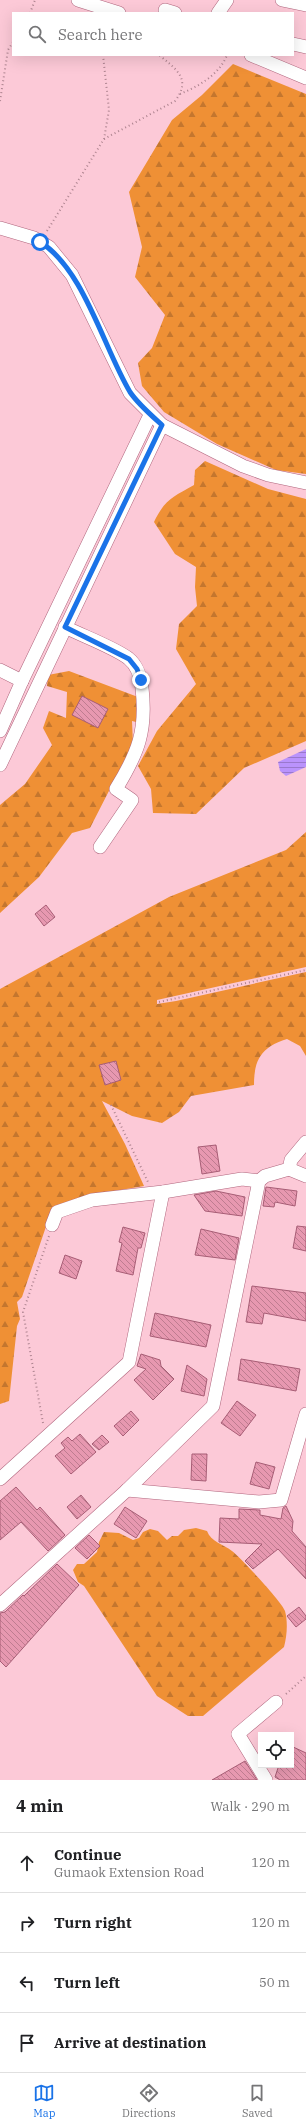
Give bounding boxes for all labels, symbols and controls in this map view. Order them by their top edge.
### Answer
search box [12,12,294,56]
icon: search [26,23,48,45]
text: Search here [58,25,143,44]
route start [31,233,49,251]
route end [132,671,150,689]
map controls [258,1732,294,1768]
button: locate [258,1732,294,1768]
text: 4 min [16,1795,64,1817]
text: Walk · 290 m [211,1798,290,1815]
text: Continue [54,1845,121,1864]
icon: ahead [16,1852,38,1874]
text: 120 m [251,1854,290,1871]
text: Gumaok Extension Road [54,1864,204,1881]
icon: right [16,1912,38,1934]
text: Turn right [54,1913,132,1932]
text: 120 m [251,1914,290,1931]
icon: left [16,1972,38,1994]
text: Turn left [54,1973,120,1992]
text: 50 m [259,1974,290,1991]
icon: arrive [16,2032,38,2054]
text: Arrive at destination [54,2033,206,2052]
tab: Map [33,2082,56,2120]
tab: Directions [122,2082,176,2120]
tab: Saved [242,2082,273,2120]

